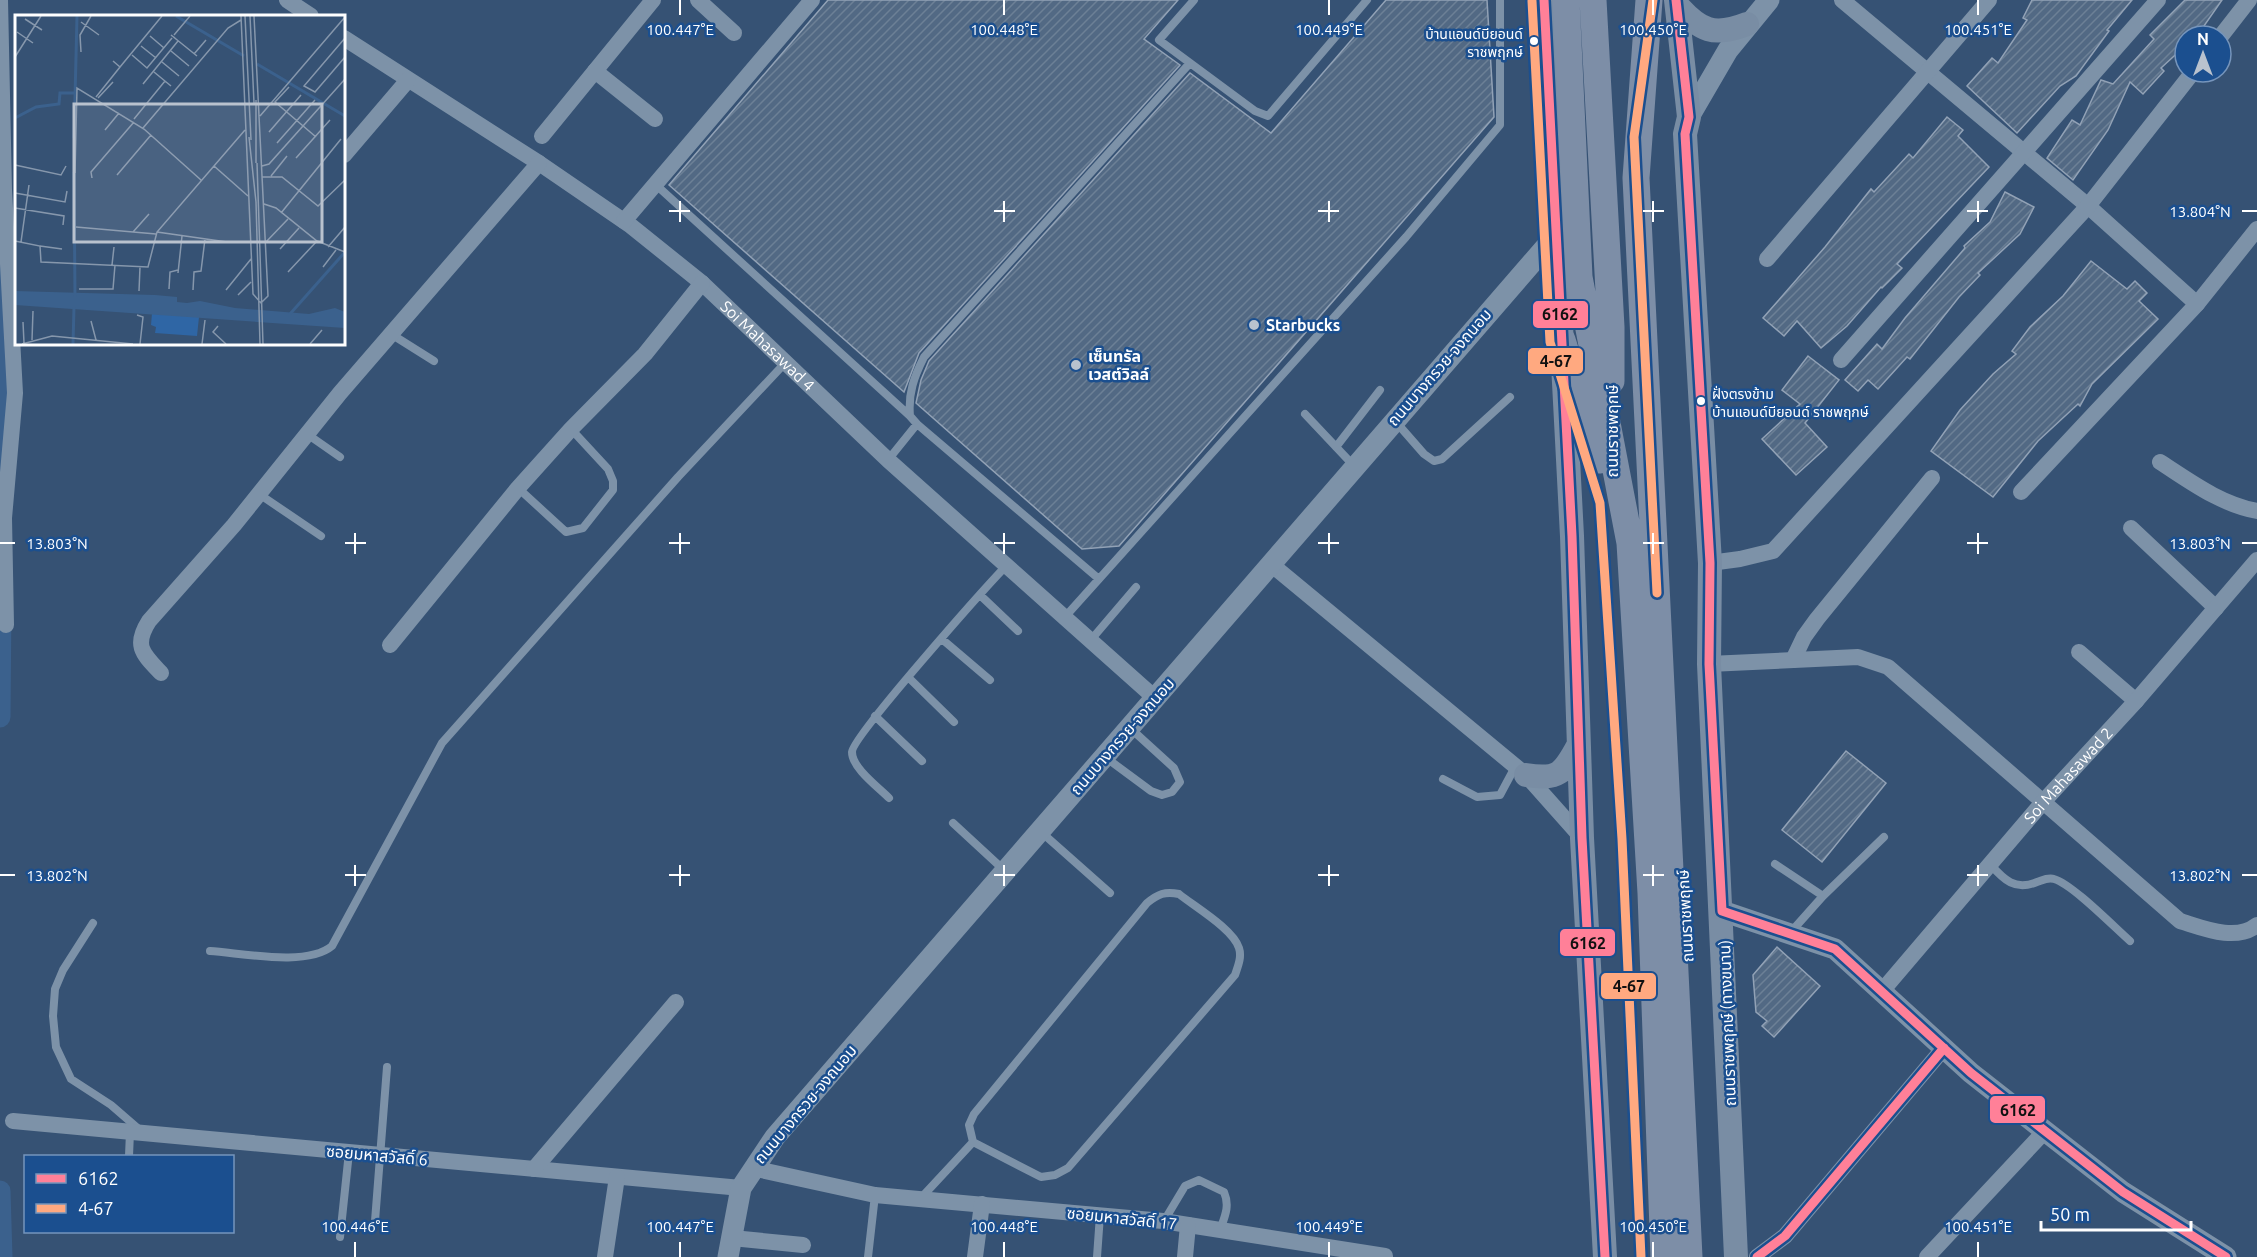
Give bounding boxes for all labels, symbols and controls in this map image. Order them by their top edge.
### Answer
inset map [15,15,345,345]
text: 100.447°E [646,21,714,38]
text: 100.448°E [970,21,1038,38]
text: 100.449°E [1295,21,1363,38]
text: 100.450°E [1619,21,1687,38]
text: 100.451°E [1944,21,2012,38]
north arrow [2173,24,2233,84]
place label: บ้านแอนด์บียอนด์ ราชพฤกษ์ [1425,26,1523,60]
text: N [2197,30,2209,48]
marker: บ้านแอนด์บียอนด์ ราชพฤกษ์ [1528,35,1540,47]
text: 13.804°N [2169,203,2231,220]
street label: Soi Mahasawad 4 [717,297,818,394]
line badge: 6162 [1532,300,1589,329]
street label: ถนนบางกรวย-จงถนอม [1383,305,1495,429]
text: 6162 [1542,305,1578,323]
place label: Starbucks [1266,316,1340,334]
marker: Starbucks [1247,318,1261,332]
place label: เซ็นทรัล เวสต์วิลล์ [1088,347,1149,383]
line badge: 4-67 [1527,347,1584,375]
text: 4-67 [1540,352,1572,370]
marker: เซ็นทรัล เวสต์วิลล์ [1069,358,1083,372]
street label: ถนนราชพฤกษ์ [1603,385,1621,477]
place label: ฝั่งตรงข้าม บ้านแอนด์บียอนด์ ราชพฤกษ์ [1712,385,1869,420]
marker: ฝั่งตรงข้าม บ้านแอนด์บียอนด์ ราชพฤกษ์ [1695,395,1707,407]
text: 13.803°N [26,535,88,552]
text: 13.803°N [2169,535,2231,552]
street label: ถนนบางกรวย-จงถนอม [1066,674,1178,798]
street label: Soi Mahasawad 2 [2020,724,2116,827]
text: 13.802°N [26,867,88,884]
text: 13.802°N [2169,867,2231,884]
street label: ถนนราชพฤกษ์ [1674,869,1696,963]
line badge: 6162 [1559,928,1616,957]
text: 6162 [1570,934,1606,952]
street label: ถนนราชพฤกษ์ (ทางขนาน) [1715,940,1740,1106]
line badge: 4-67 [1600,972,1657,1000]
text: 4-67 [1613,977,1645,995]
street label: ถนนบางกรวย-จงถนอม [750,1041,860,1167]
line badge: 6162 [1989,1095,2046,1124]
text: 6162 [2000,1101,2036,1119]
street label: ซอยมหาสวัสดิ์ 6 [325,1142,429,1168]
legend [24,1155,234,1233]
text: 6162 [78,1168,119,1188]
scale bar [2041,1194,2191,1232]
text: 4-67 [78,1198,114,1218]
street label: ซอยมหาสวัสดิ์ 17 [1066,1203,1178,1233]
text: 50 m [2050,1204,2090,1224]
text: 100.446°E [321,1218,389,1235]
text: 100.447°E [646,1218,714,1235]
text: 100.448°E [970,1218,1038,1235]
text: 100.449°E [1295,1218,1363,1235]
text: 100.450°E [1619,1218,1687,1235]
text: 100.451°E [1944,1218,2012,1235]

